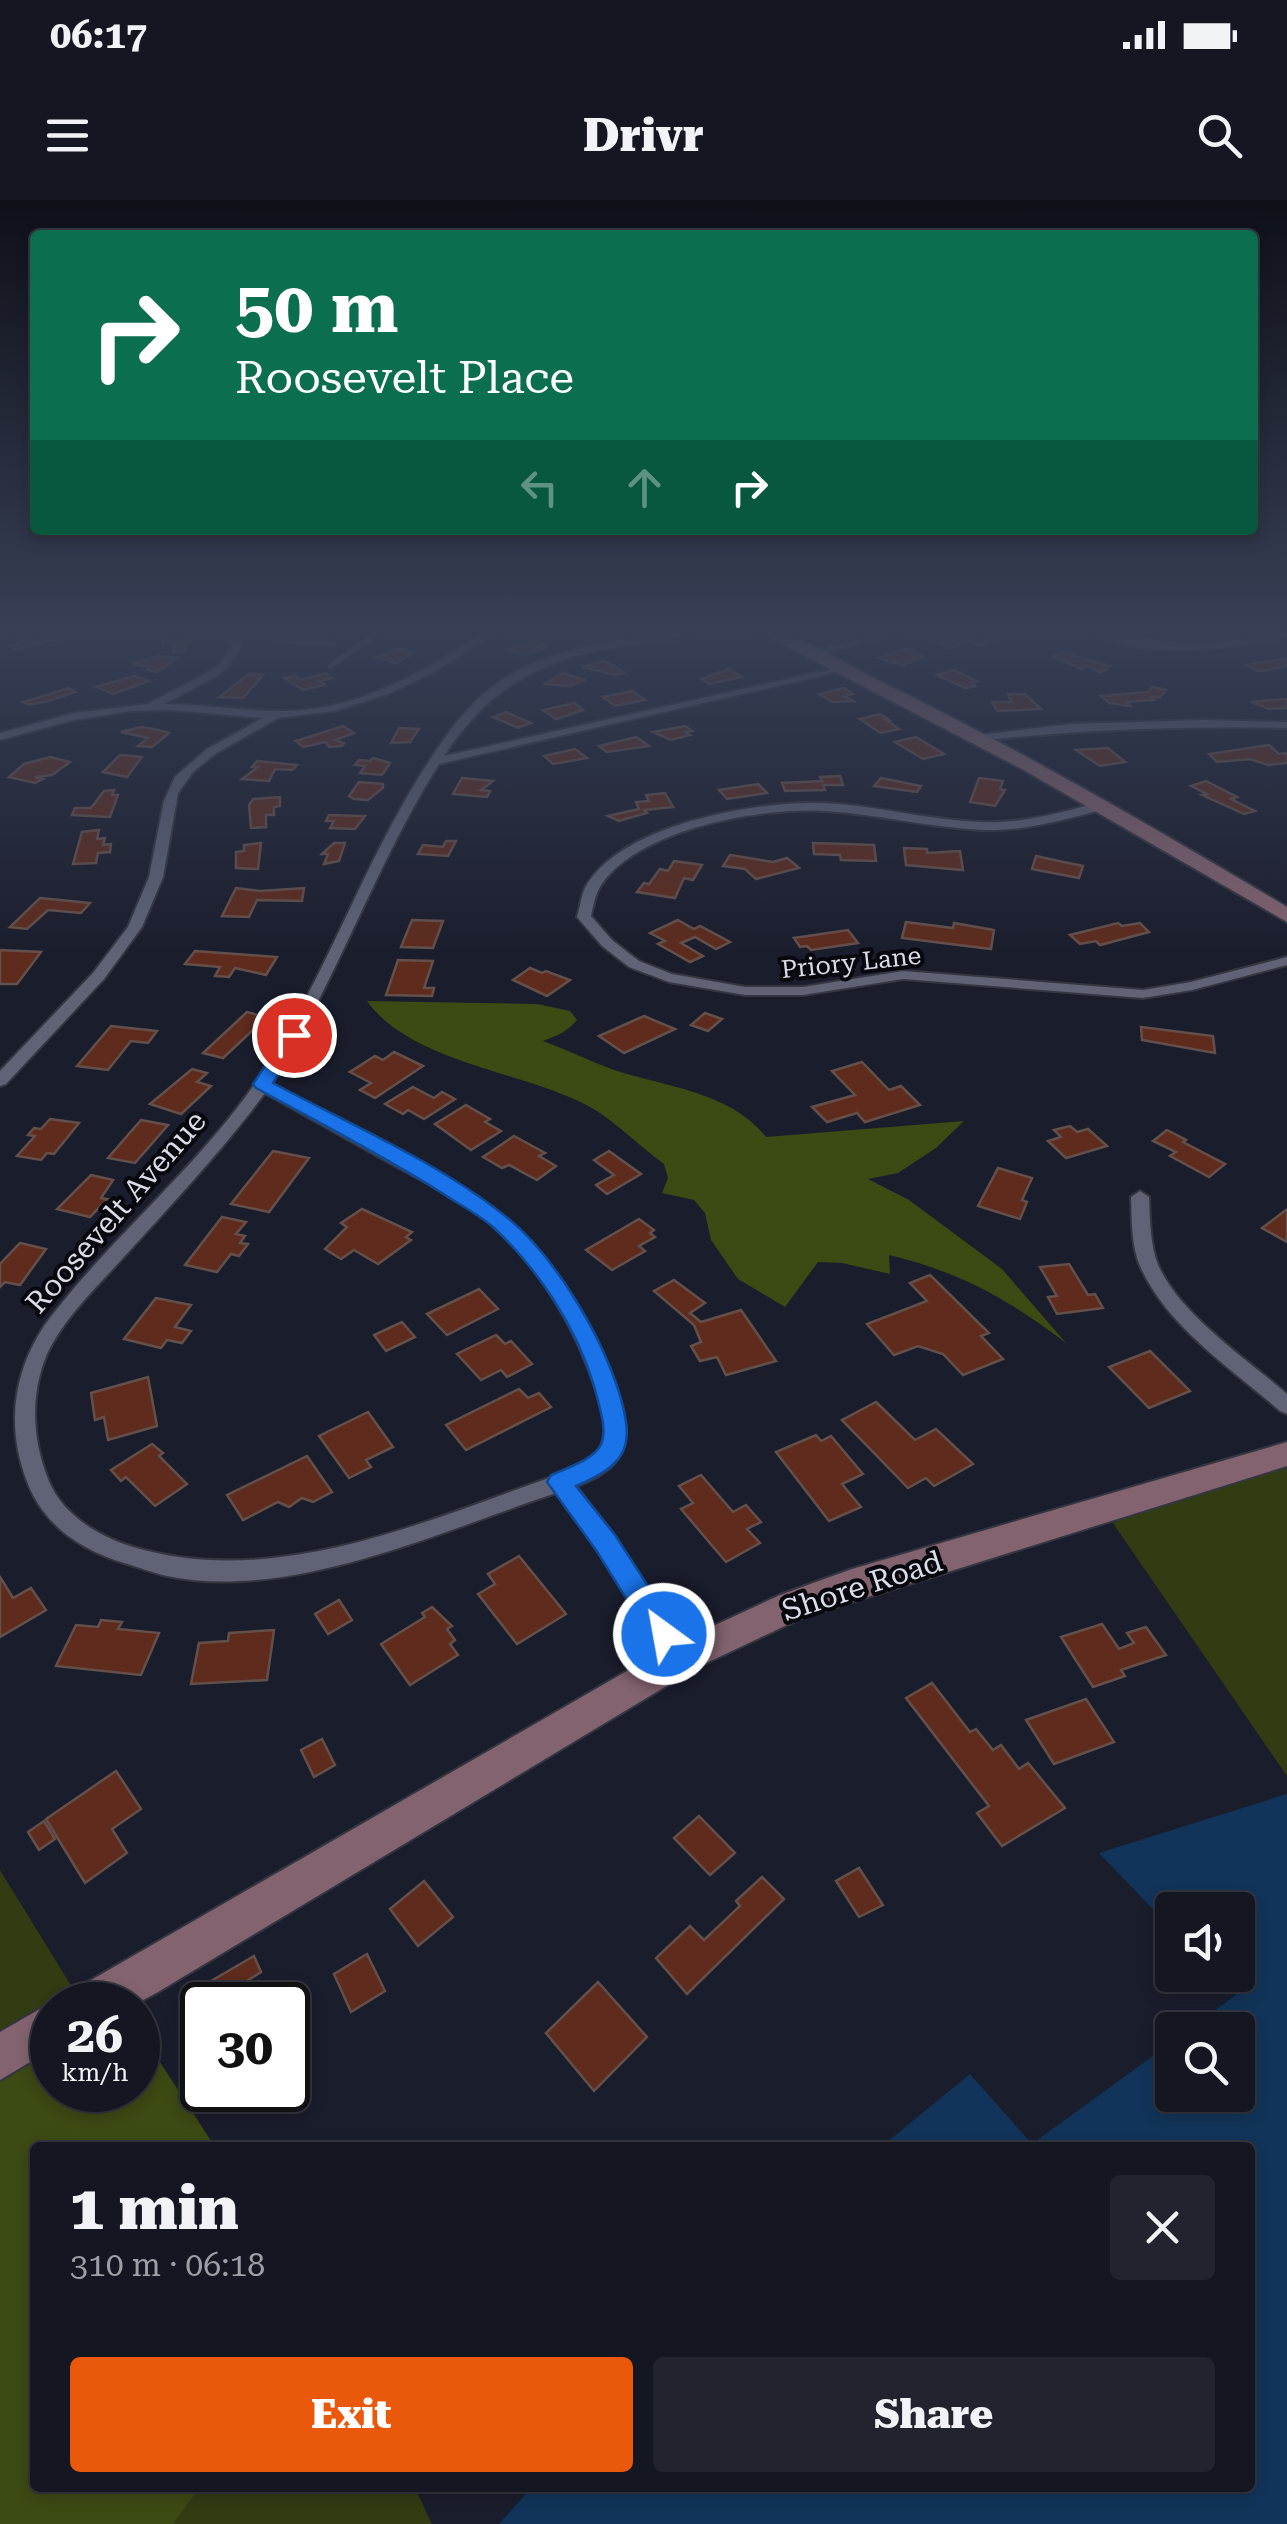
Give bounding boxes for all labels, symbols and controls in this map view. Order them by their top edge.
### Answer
text: 06:17 [50,13,147,57]
icon: menu [40,108,95,163]
icon: search [1192,108,1247,163]
text: Drivr [583,109,704,162]
text: 50 m [235,267,399,349]
icon: right [70,270,200,400]
text: Roosevelt Place [235,351,574,404]
icon: left [512,460,567,515]
icon: ahead [617,460,672,515]
icon: right [722,460,777,515]
street label: Priory Lane [780,941,923,984]
pin [252,993,337,1078]
icon: arrive [267,1008,322,1063]
street label: Roosevelt Avenue [18,1104,213,1320]
street label: Shore Road [777,1543,946,1628]
position arrow [612,1582,716,1686]
map controls [1155,1892,1255,2112]
button: sound [1155,1892,1255,1992]
speed limit sign: 30 [180,1982,310,2112]
text: 26 [67,2006,123,2064]
button: search [1155,2012,1255,2112]
text: km/h [62,2058,128,2087]
text: 1 min [70,2173,239,2244]
button: close [1110,2175,1215,2280]
text: 310 m · 06:18 [70,2246,265,2284]
button: Exit [70,2357,633,2472]
button: Share [653,2357,1215,2472]

